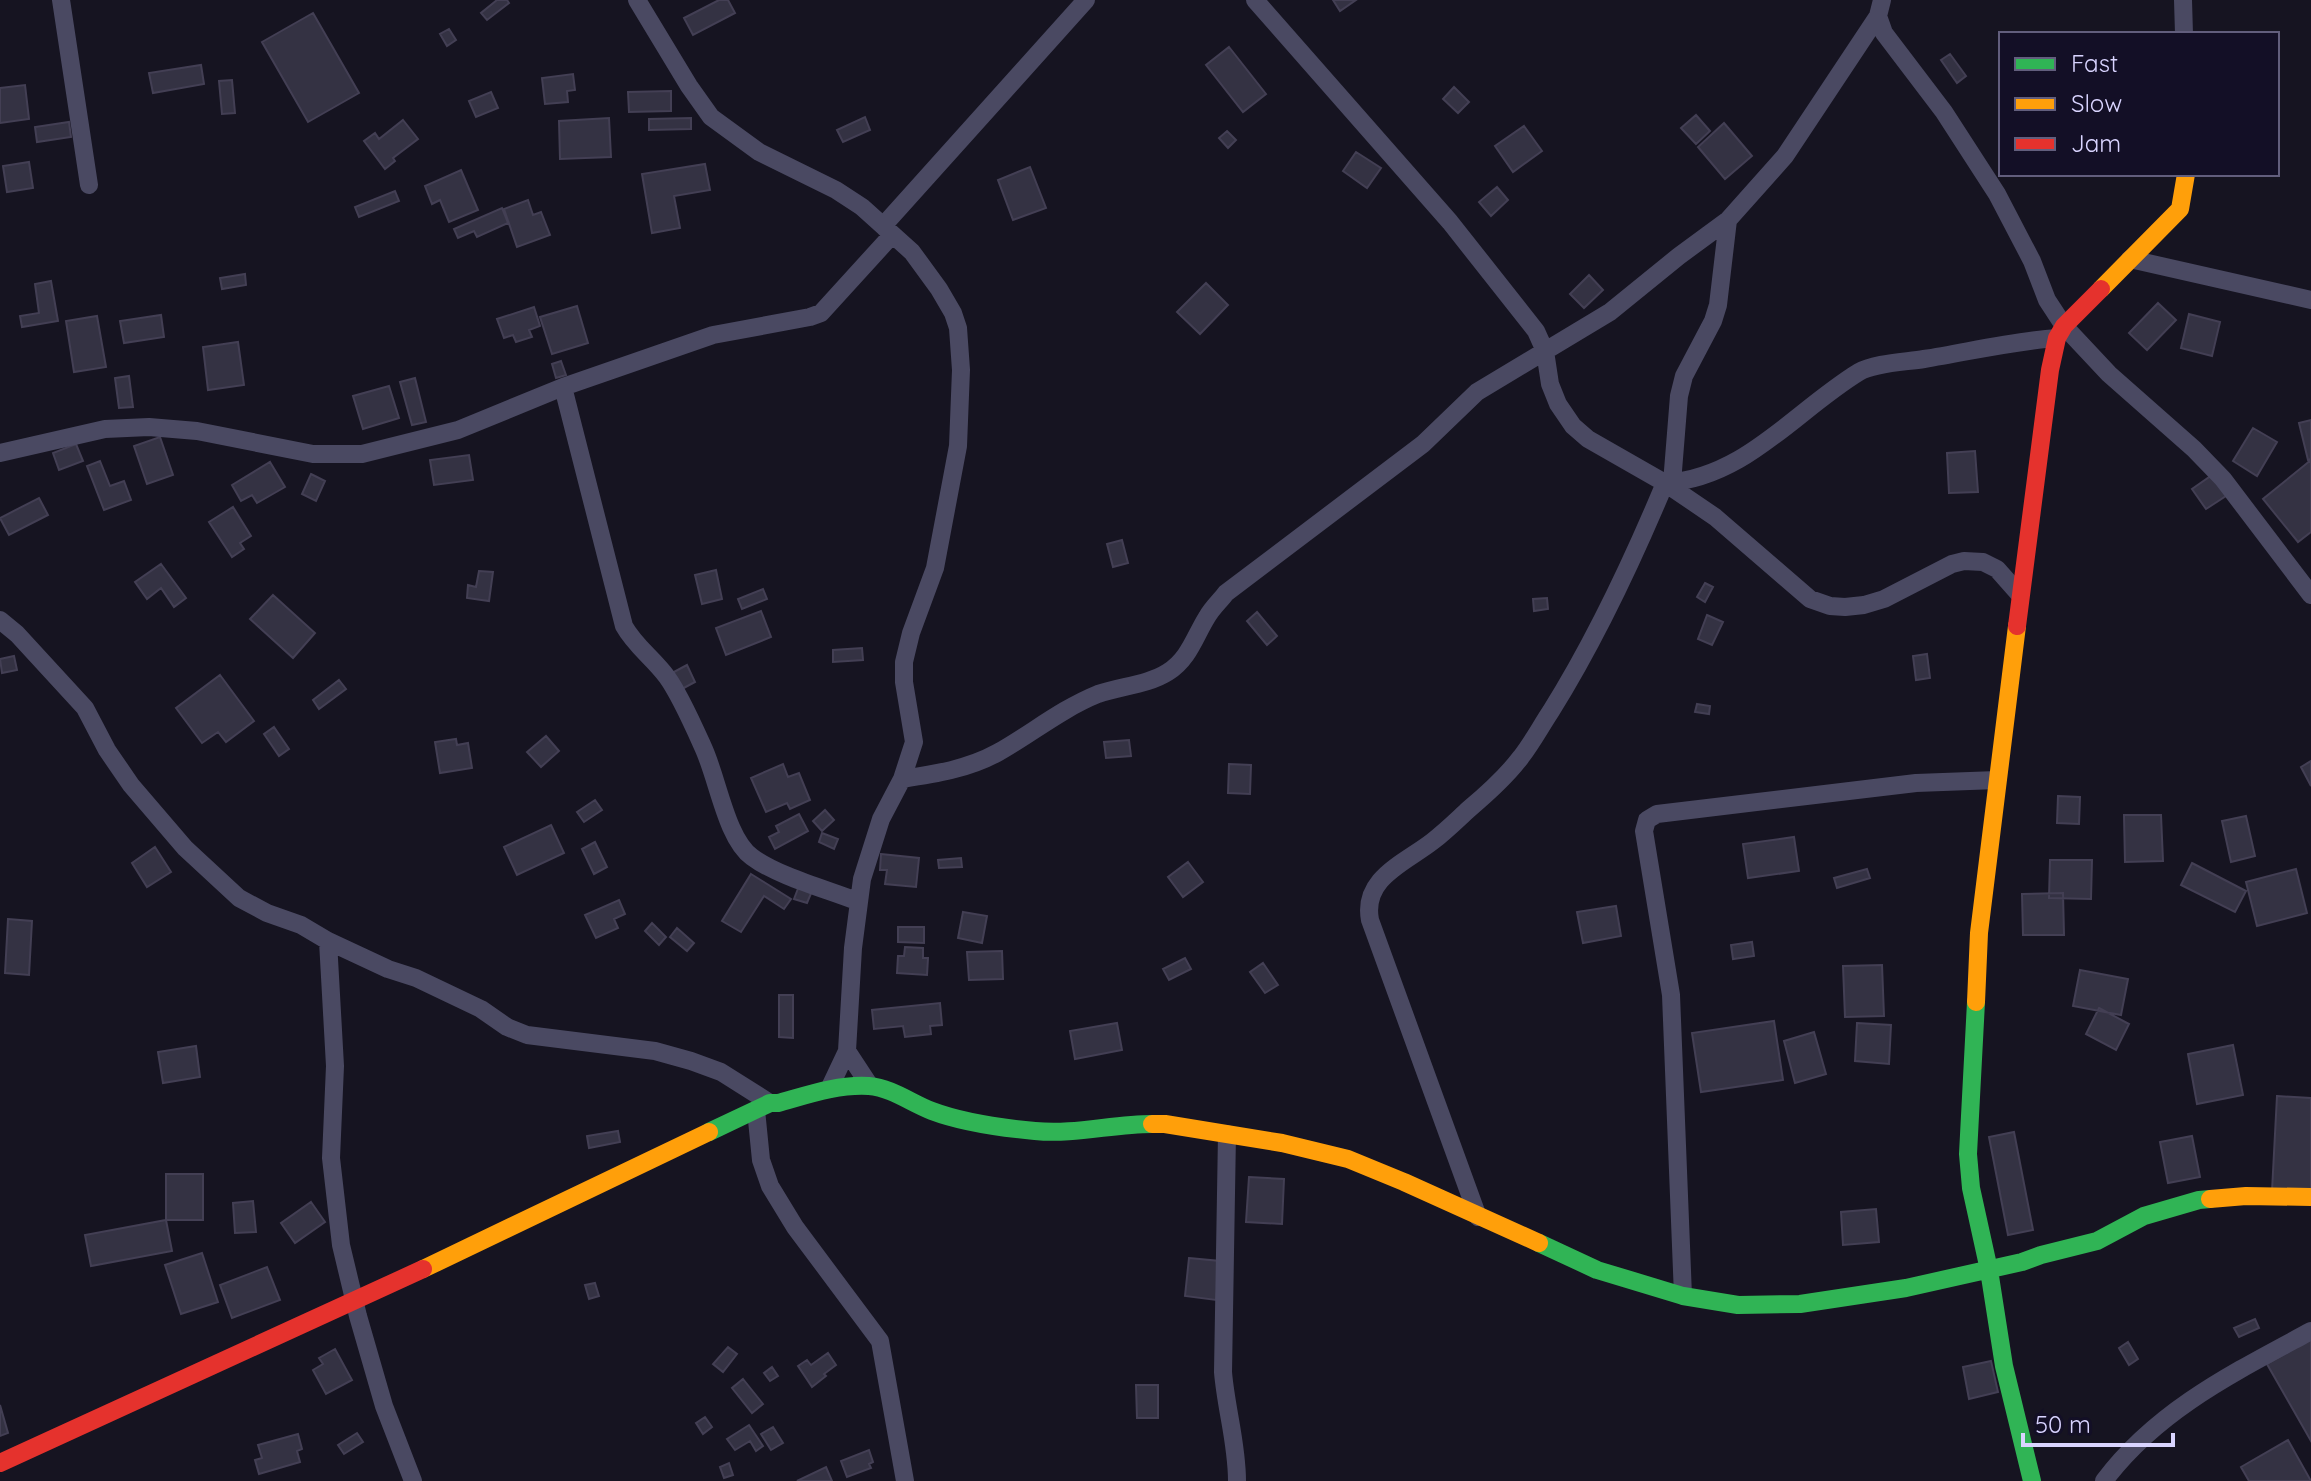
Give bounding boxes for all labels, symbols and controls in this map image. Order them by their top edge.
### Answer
legend [1999,32,2279,176]
text: Fast [2071,48,2118,78]
text: Slow [2071,88,2122,118]
text: Jam [2071,128,2121,158]
scale bar [2023,1397,2173,1447]
text: 50 m [2035,1409,2091,1439]

